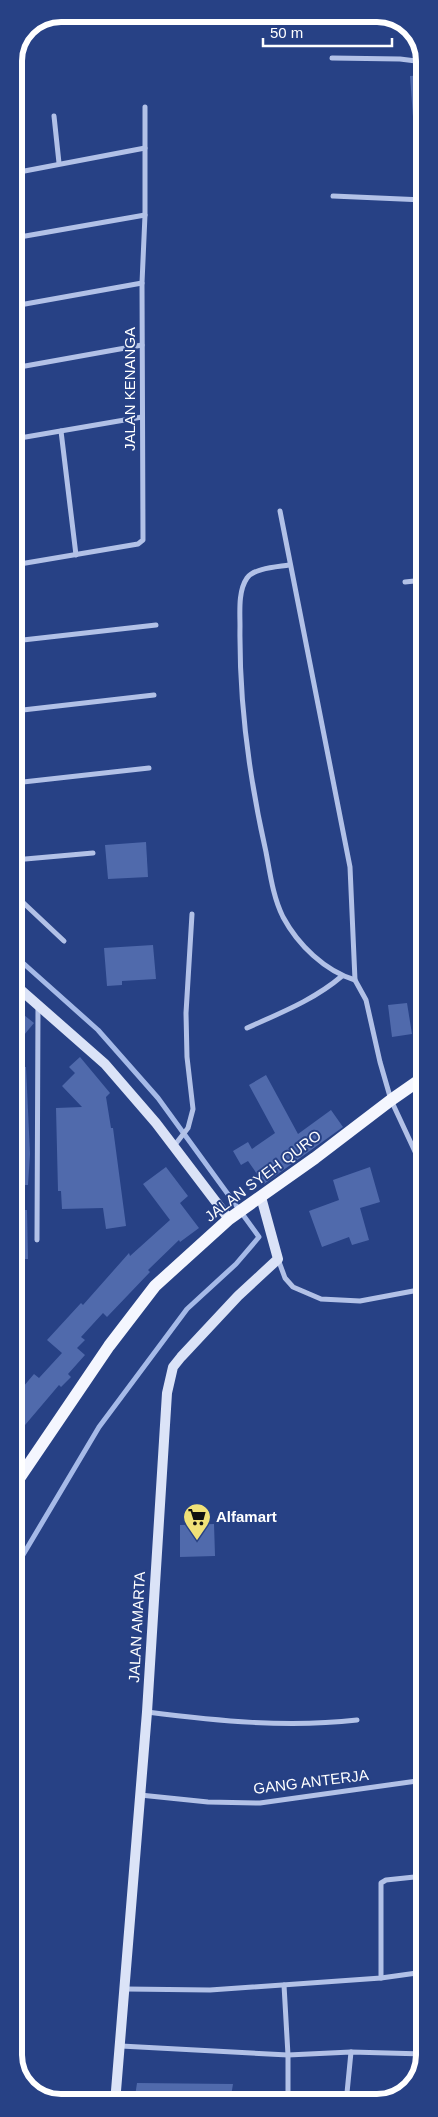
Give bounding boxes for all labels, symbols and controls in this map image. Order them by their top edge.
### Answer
scale bar [263,15,392,47]
text: 50 m [270,24,303,41]
street label: JALAN KENANGA [121,327,138,451]
street label: JALAN SYEH QURO [201,1126,324,1225]
supermarket icon: Alfamart [182,1502,212,1541]
place label: Alfamart [216,1508,277,1525]
street label: JALAN AMARTA [125,1571,148,1683]
street label: GANG ANTERJA [252,1766,369,1797]

